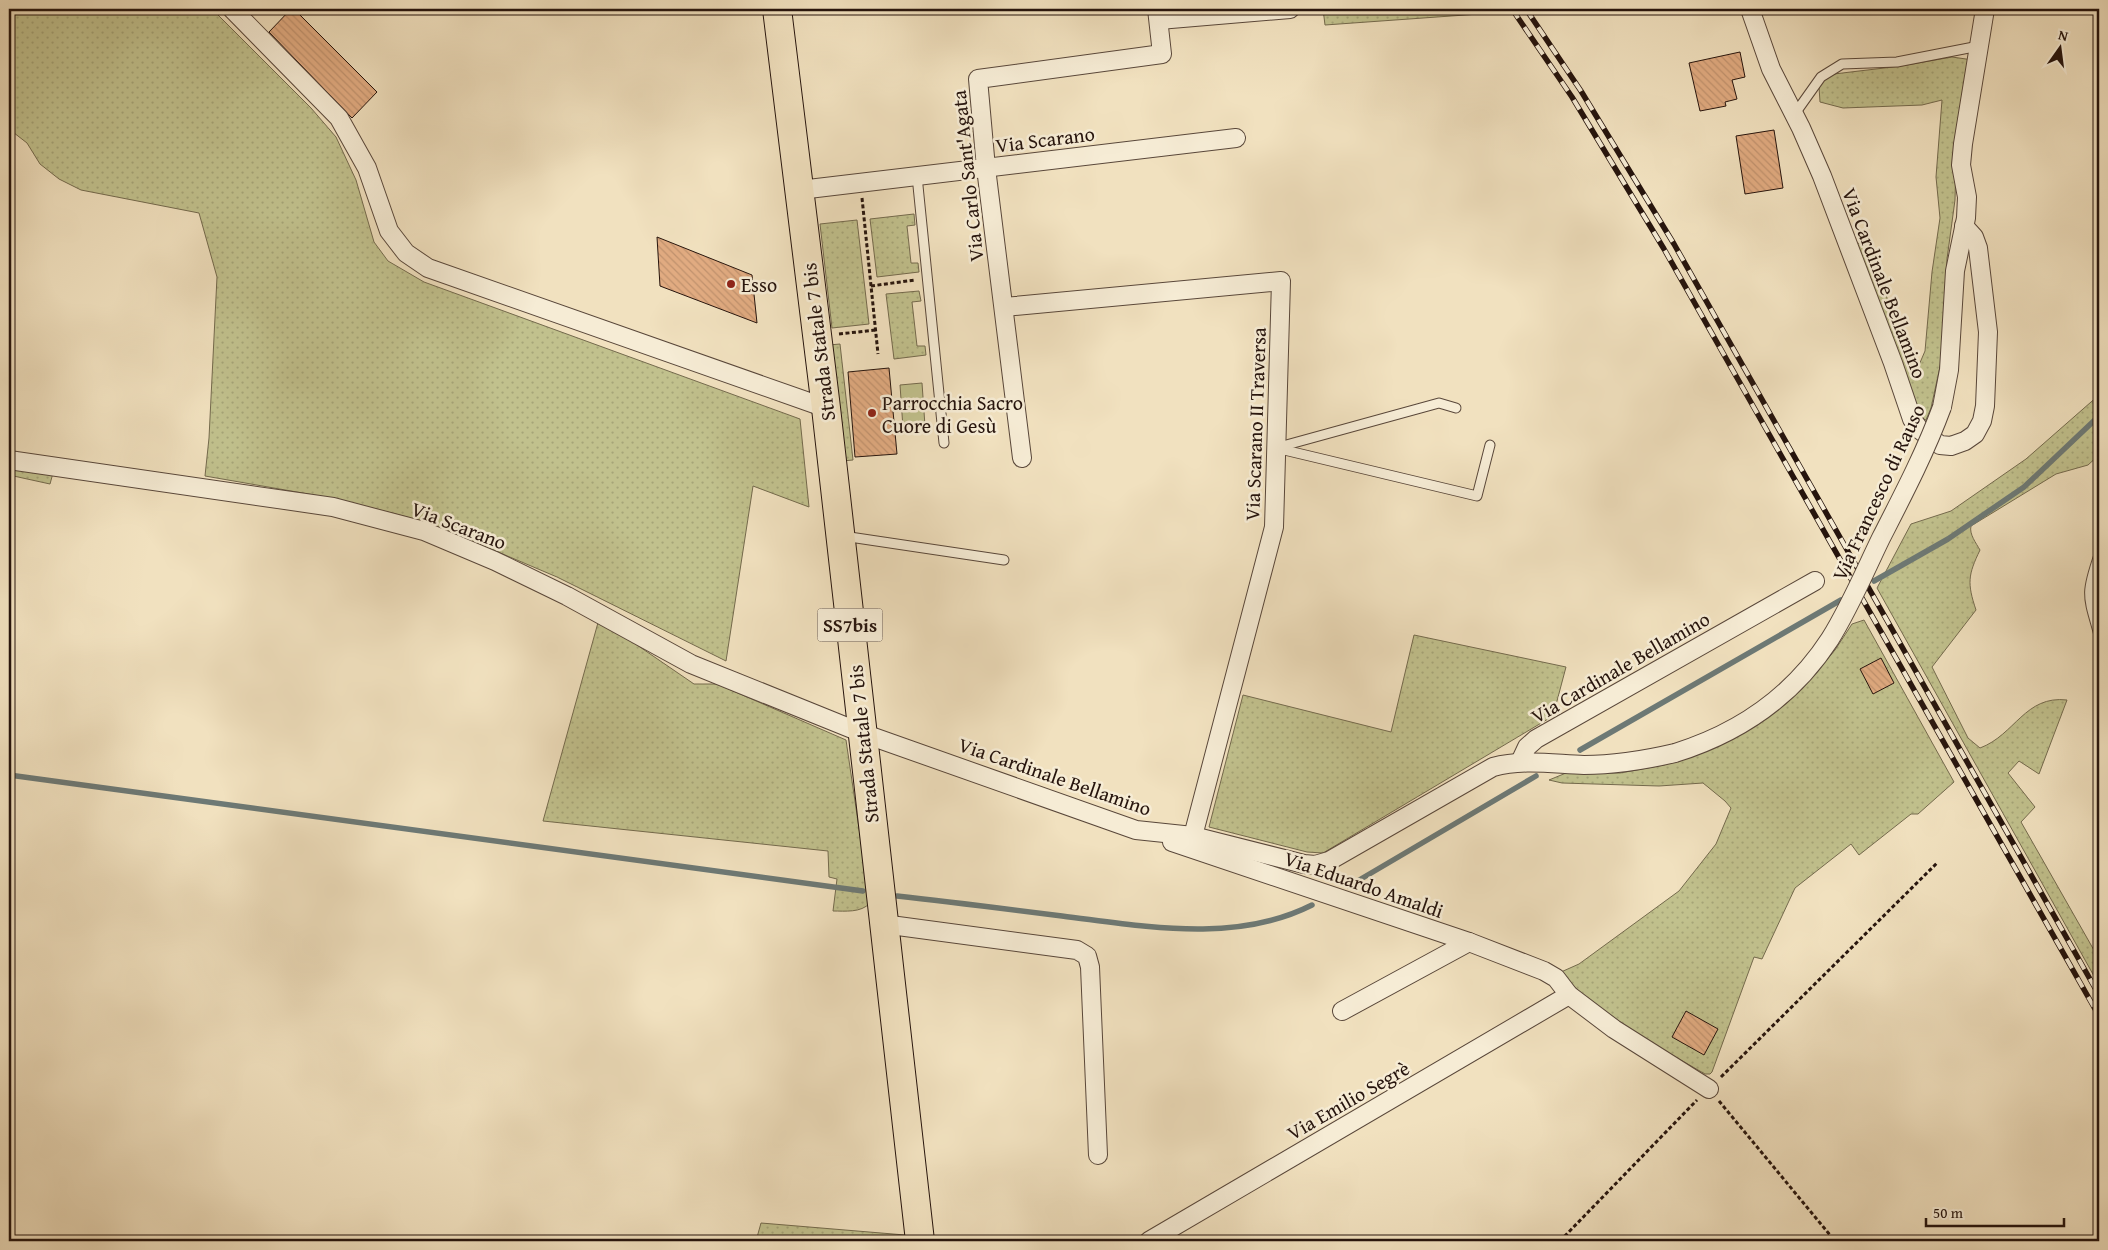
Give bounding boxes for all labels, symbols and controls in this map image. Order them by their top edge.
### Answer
north arrow [2036,22,2086,72]
text: N [2056,25,2071,46]
street label: Via Carlo Sant'Agata [944,88,990,263]
street label: Via Scarano [994,119,1096,159]
street label: Via Cardinale Bellamino [1835,183,1935,383]
street label: Strada Statale 7 bis [794,261,842,423]
place label: Esso [741,270,777,299]
marker: Esso [725,278,737,290]
street label: Via Scarano II Traversa [1237,326,1273,521]
place label: Parrocchia Sacro Cuore di Gesù [882,388,1023,440]
street label: Via Francesco di Rauso [1824,399,1932,585]
marker: Parrocchia Sacro Cuore di Gesù [866,407,878,419]
street label: Via Scarano [407,494,511,556]
street label: Via Cardinale Bellamino [1525,604,1715,730]
road number: SS7bis [818,608,882,642]
street label: Strada Statale 7 bis [840,663,886,825]
street label: Via Cardinale Bellamino [955,729,1155,823]
street label: Via Eduardo Amaldi [1280,843,1448,925]
street label: Via Emilio Segrè [1281,1053,1415,1147]
scale bar [1926,1195,2063,1227]
text: 50 m [1933,1202,1964,1223]

